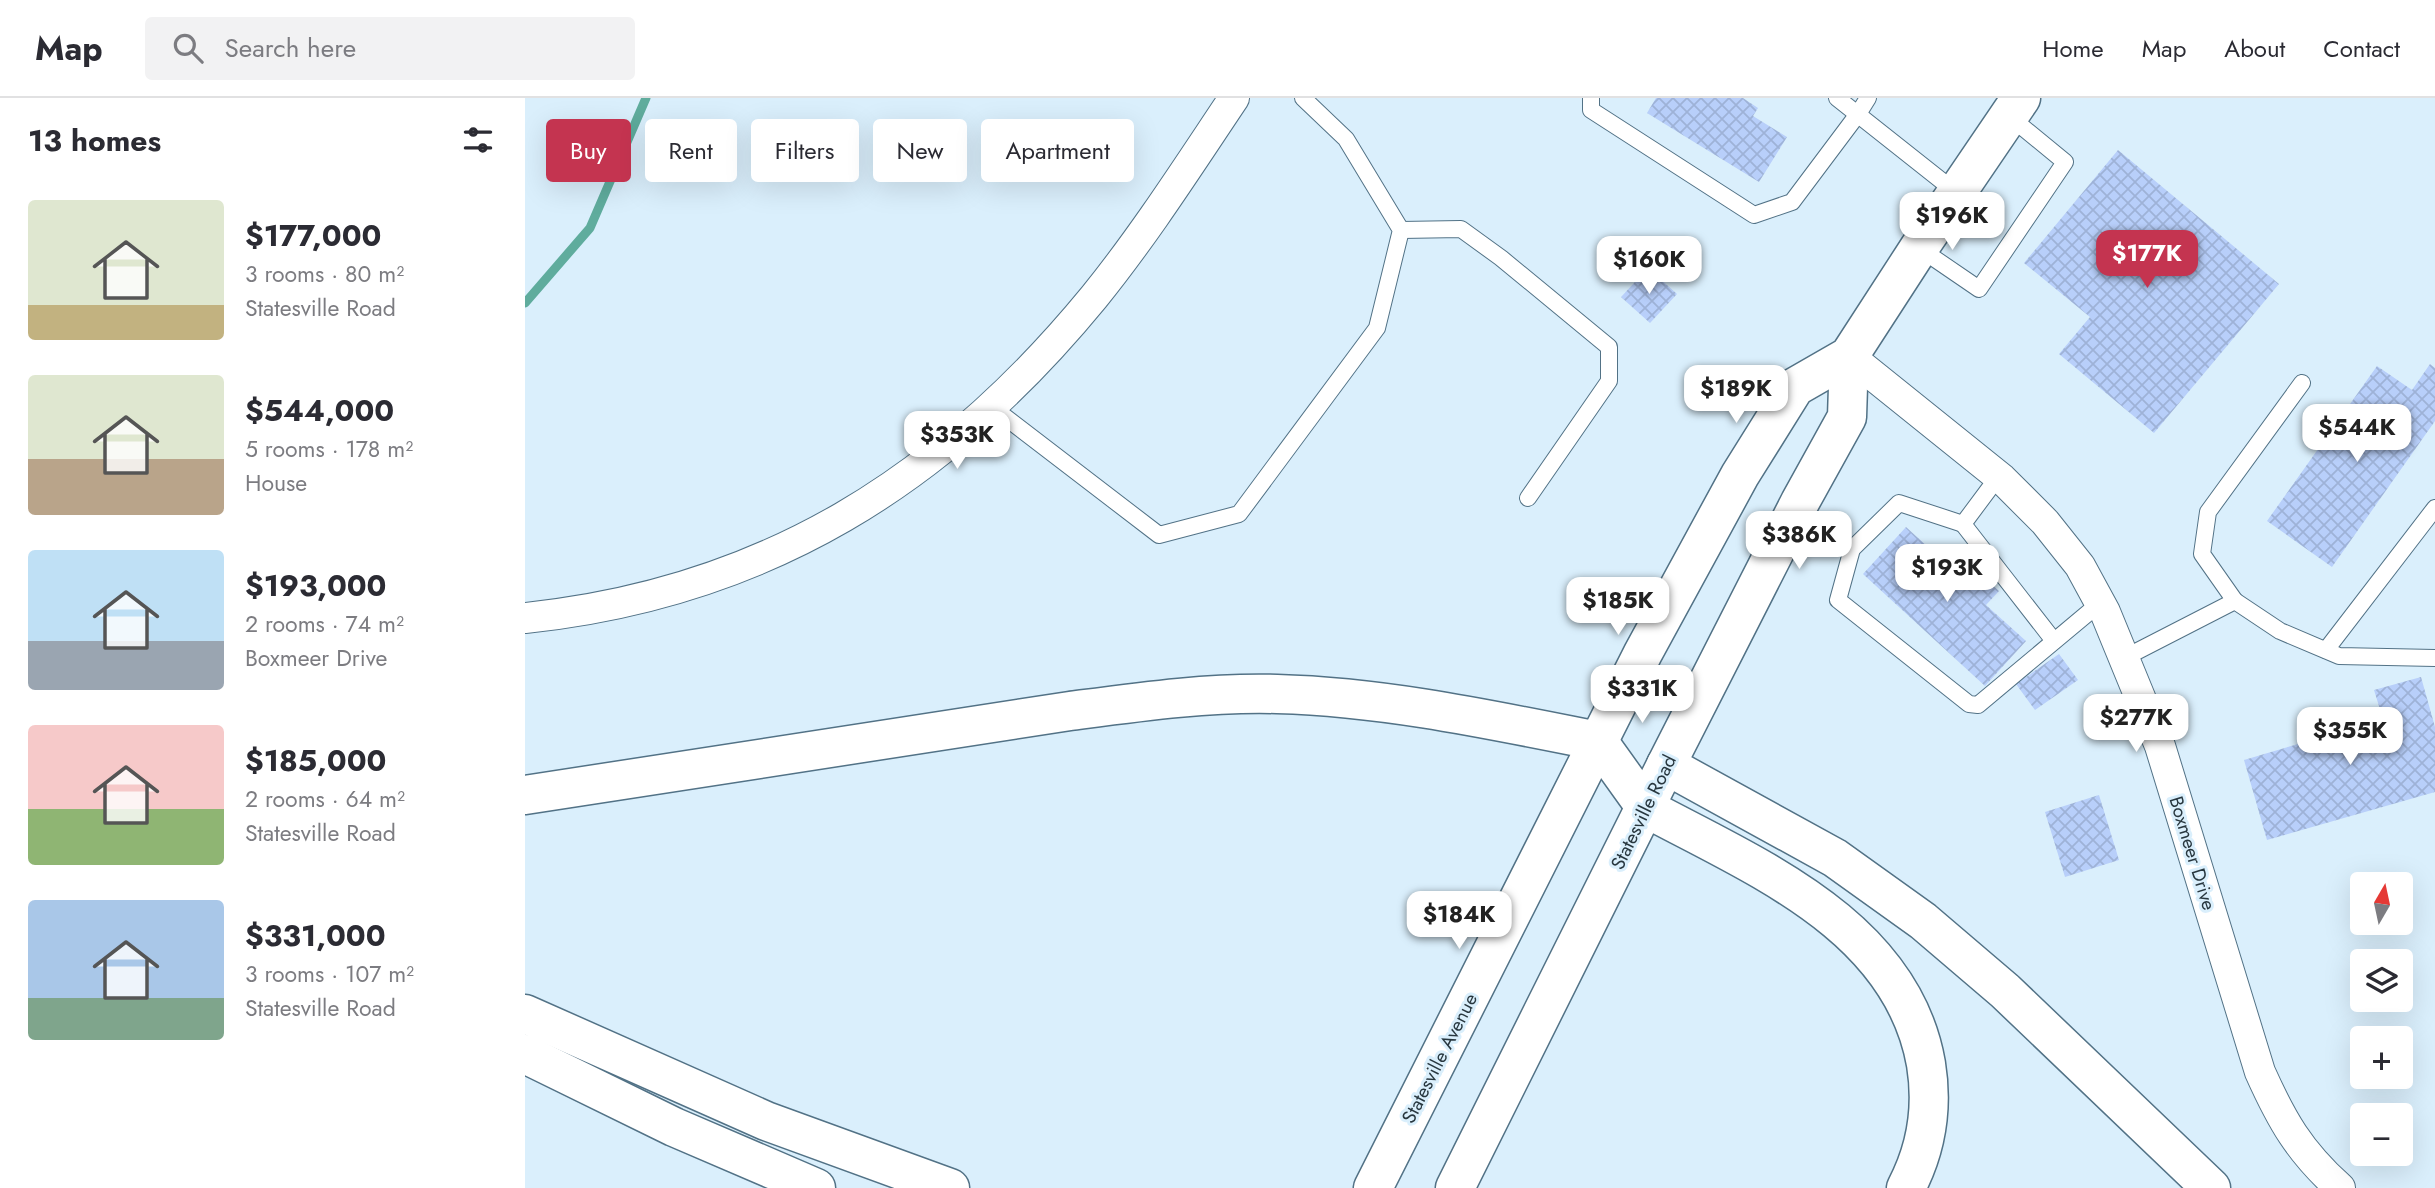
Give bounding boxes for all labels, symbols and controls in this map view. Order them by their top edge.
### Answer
search box [145,17,635,80]
text: Map [35,25,103,72]
icon: search [169,29,207,67]
text: Search here [225,29,356,67]
text: Home [2042,31,2104,66]
text: Map [2142,31,2186,66]
text: About [2224,31,2285,66]
text: Contact [2323,31,2400,66]
text: 13 homes [28,119,161,162]
chip: Buy [546,119,631,182]
chip: Rent [645,119,737,182]
chip: Filters [751,119,859,182]
chip: New [873,119,967,182]
chip: Apartment [981,119,1134,182]
icon: filters [459,121,497,159]
pin: $196K [1903,192,2001,252]
text: $196K [1916,198,1988,232]
text: $177,000 [245,214,381,257]
icon: home [84,228,168,312]
pin: $177K [2098,230,2196,290]
pin: $160K [1600,236,1698,296]
text: $177K [2112,236,2182,270]
text: $160K [1613,242,1685,276]
text: 3 rooms · 80 m² [245,257,404,291]
text: Statesville Road [245,291,396,325]
pin: $189K [1687,366,1785,425]
text: $189K [1700,371,1772,405]
text: $544,000 [245,389,394,432]
icon: home [84,403,168,487]
pin: $544K [2308,404,2406,464]
text: $544K [2318,410,2396,444]
pin: $353K [908,412,1006,471]
text: $353K [920,417,994,451]
text: 5 rooms · 178 m² [245,432,413,466]
text: House [245,466,307,500]
pin: $386K [1750,512,1848,571]
text: $386K [1762,517,1836,551]
pin: $193K [1898,545,1996,604]
text: $193K [1911,550,1983,584]
text: $193,000 [245,564,386,607]
icon: home [84,578,168,662]
pin: $185K [1569,578,1667,637]
text: $185K [1582,583,1654,617]
text: 2 rooms · 74 m² [245,607,404,641]
text: Boxmeer Drive [245,641,387,675]
pin: $331K [1593,666,1691,725]
text: $331K [1607,671,1677,705]
pin: $277K [2087,694,2185,754]
text: $277K [2099,700,2173,734]
pin: $355K [2301,708,2399,767]
text: $355K [2313,713,2387,747]
text: $185,000 [245,739,386,782]
street label: Statesville Road [1604,750,1683,874]
icon: home [84,753,168,837]
text: 2 rooms · 64 m² [245,782,405,816]
street label: Boxmeer Drive [2162,793,2223,913]
text: Statesville Road [245,816,396,850]
north arrow [2350,872,2413,934]
map controls [2350,872,2413,1166]
pin: $184K [1410,892,1508,951]
text: $184K [1423,897,1495,931]
text: $331,000 [245,914,386,957]
icon: home [84,928,168,1012]
button: layers [2350,949,2413,1012]
text: 3 rooms · 107 m² [245,957,414,991]
street label: Statesville Avenue [1395,988,1484,1128]
text: Statesville Road [245,991,396,1025]
button: + [2350,1026,2413,1089]
button: − [2350,1103,2413,1166]

